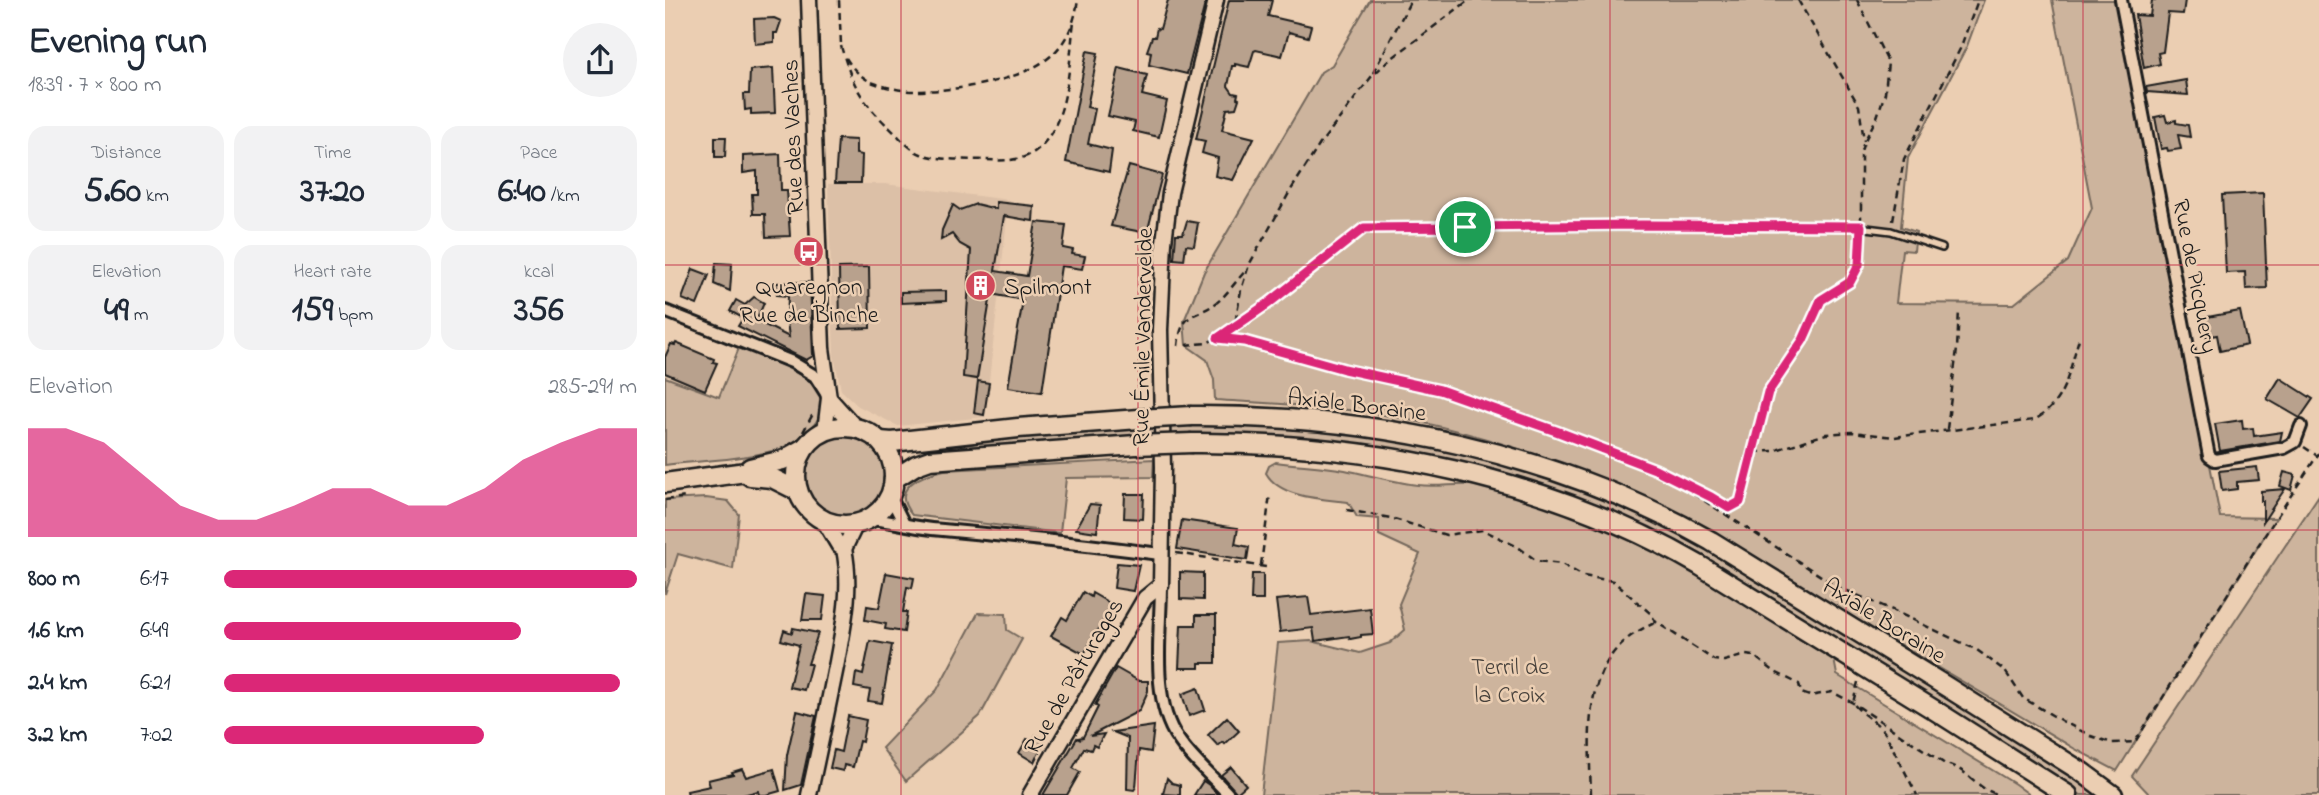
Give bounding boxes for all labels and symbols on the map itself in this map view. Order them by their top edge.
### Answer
street label: Rue des Vaches [774,59,815,215]
street label: Rue de Picquery [2160,196,2226,357]
pin [1435,197,1495,257]
street label: Rue Émile Vandervelde [1125,227,1164,447]
bus stop icon: Quaregnon Rue de Binche [792,235,826,269]
building icon: Spilmont [964,269,998,303]
place label: Quaregnon Rue de Binche [739,271,879,334]
place label: Spilmont [1004,271,1092,306]
street label: Axiale Boraine [1285,381,1428,432]
street label: Axiale Boraine [1815,570,1952,674]
street label: Rue de Pâturages [1016,593,1134,762]
park label: Terril de la Croix [1471,651,1549,714]

